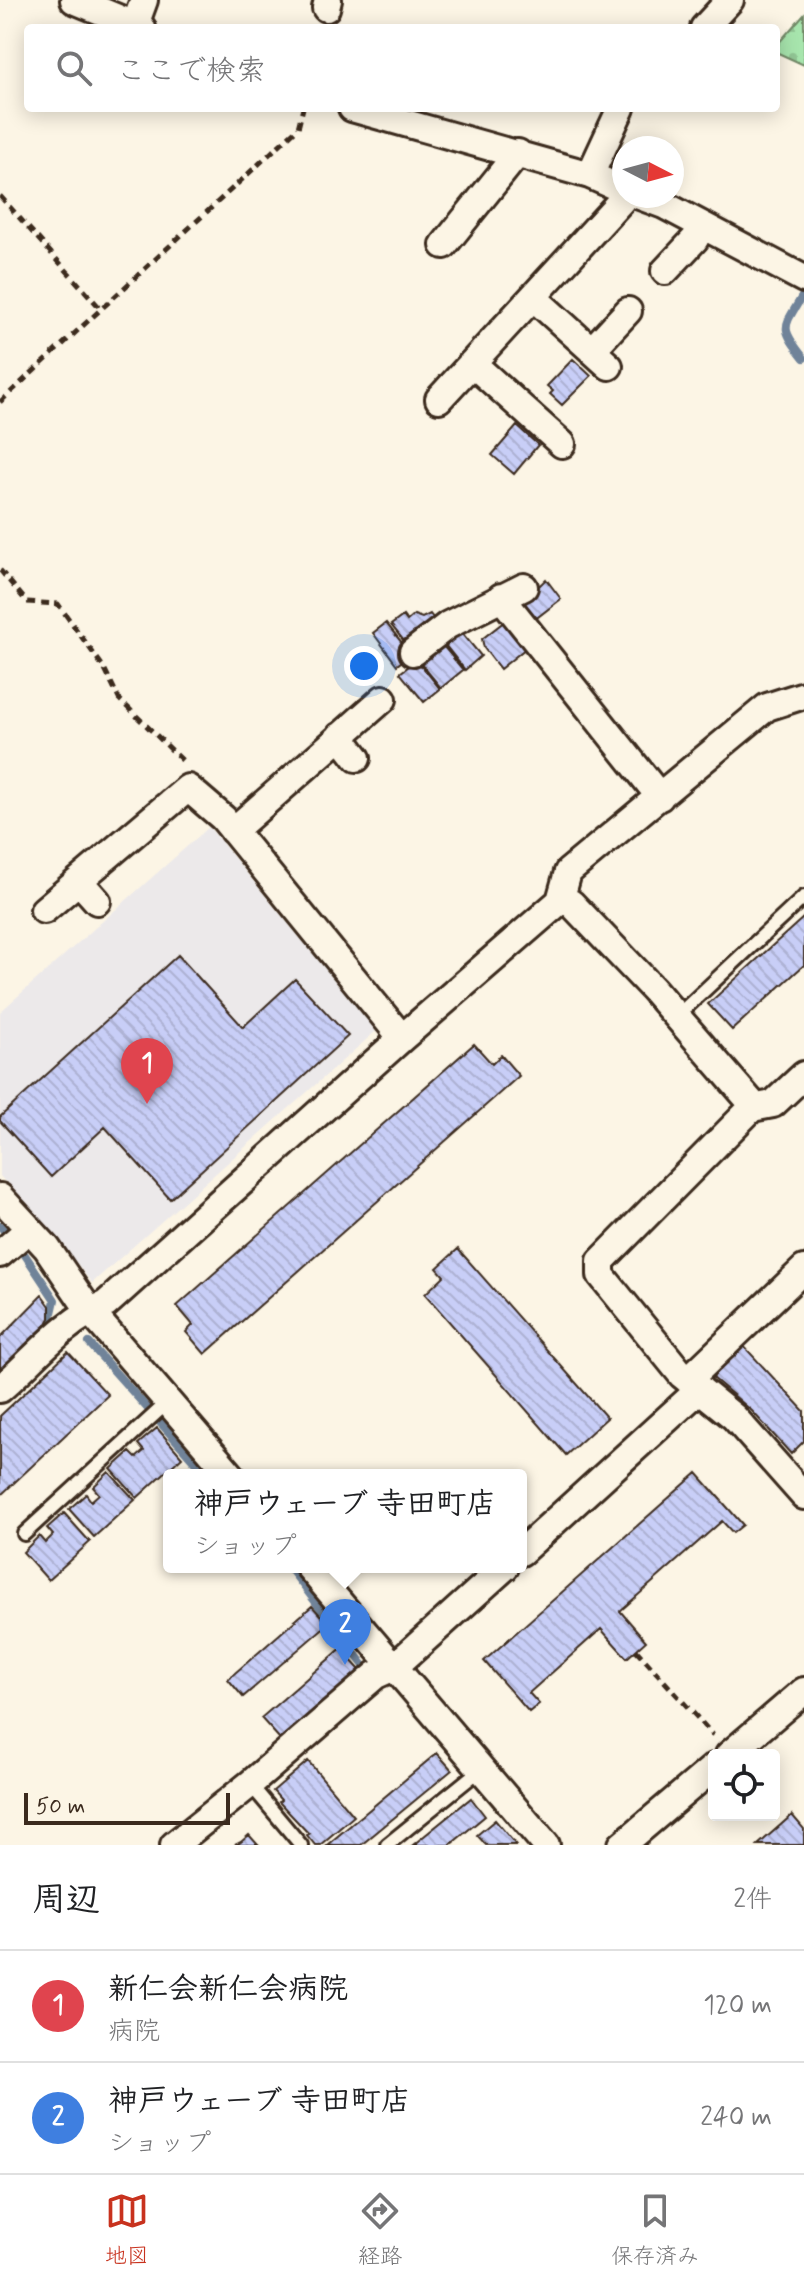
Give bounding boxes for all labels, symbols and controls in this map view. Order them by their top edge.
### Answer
search box [24,24,780,112]
icon: search [52,46,96,90]
text: ここで検索 [116,52,266,91]
north arrow [612,136,684,208]
your location [344,646,384,686]
pin: 1 [121,1038,173,1104]
popup [163,1469,527,1573]
text: 神戸ウェーブ 寺田町店 [194,1485,496,1524]
text: ショップ [194,1530,297,1564]
pin: 2 [319,1599,371,1665]
map controls [708,1749,780,1821]
button: locate [708,1749,780,1821]
scale bar [24,1789,230,1825]
text: 50 m [36,1793,85,1821]
text: 周辺 [32,1878,100,1923]
text: 2件 [733,1883,772,1917]
text: 新仁会新仁会病院 [108,1970,348,2009]
text: 1 [52,1989,64,2023]
text: 120 m [703,1989,772,2023]
text: 病院 [108,2015,160,2049]
text: 神戸ウェーブ 寺田町店 [108,2082,411,2121]
text: 2 [52,2101,64,2135]
text: 240 m [700,2101,772,2135]
text: ショップ [108,2127,211,2161]
tab: 地図 [105,2189,149,2271]
tab: 経路 [358,2189,402,2271]
tab: 保存済み [611,2189,699,2271]

